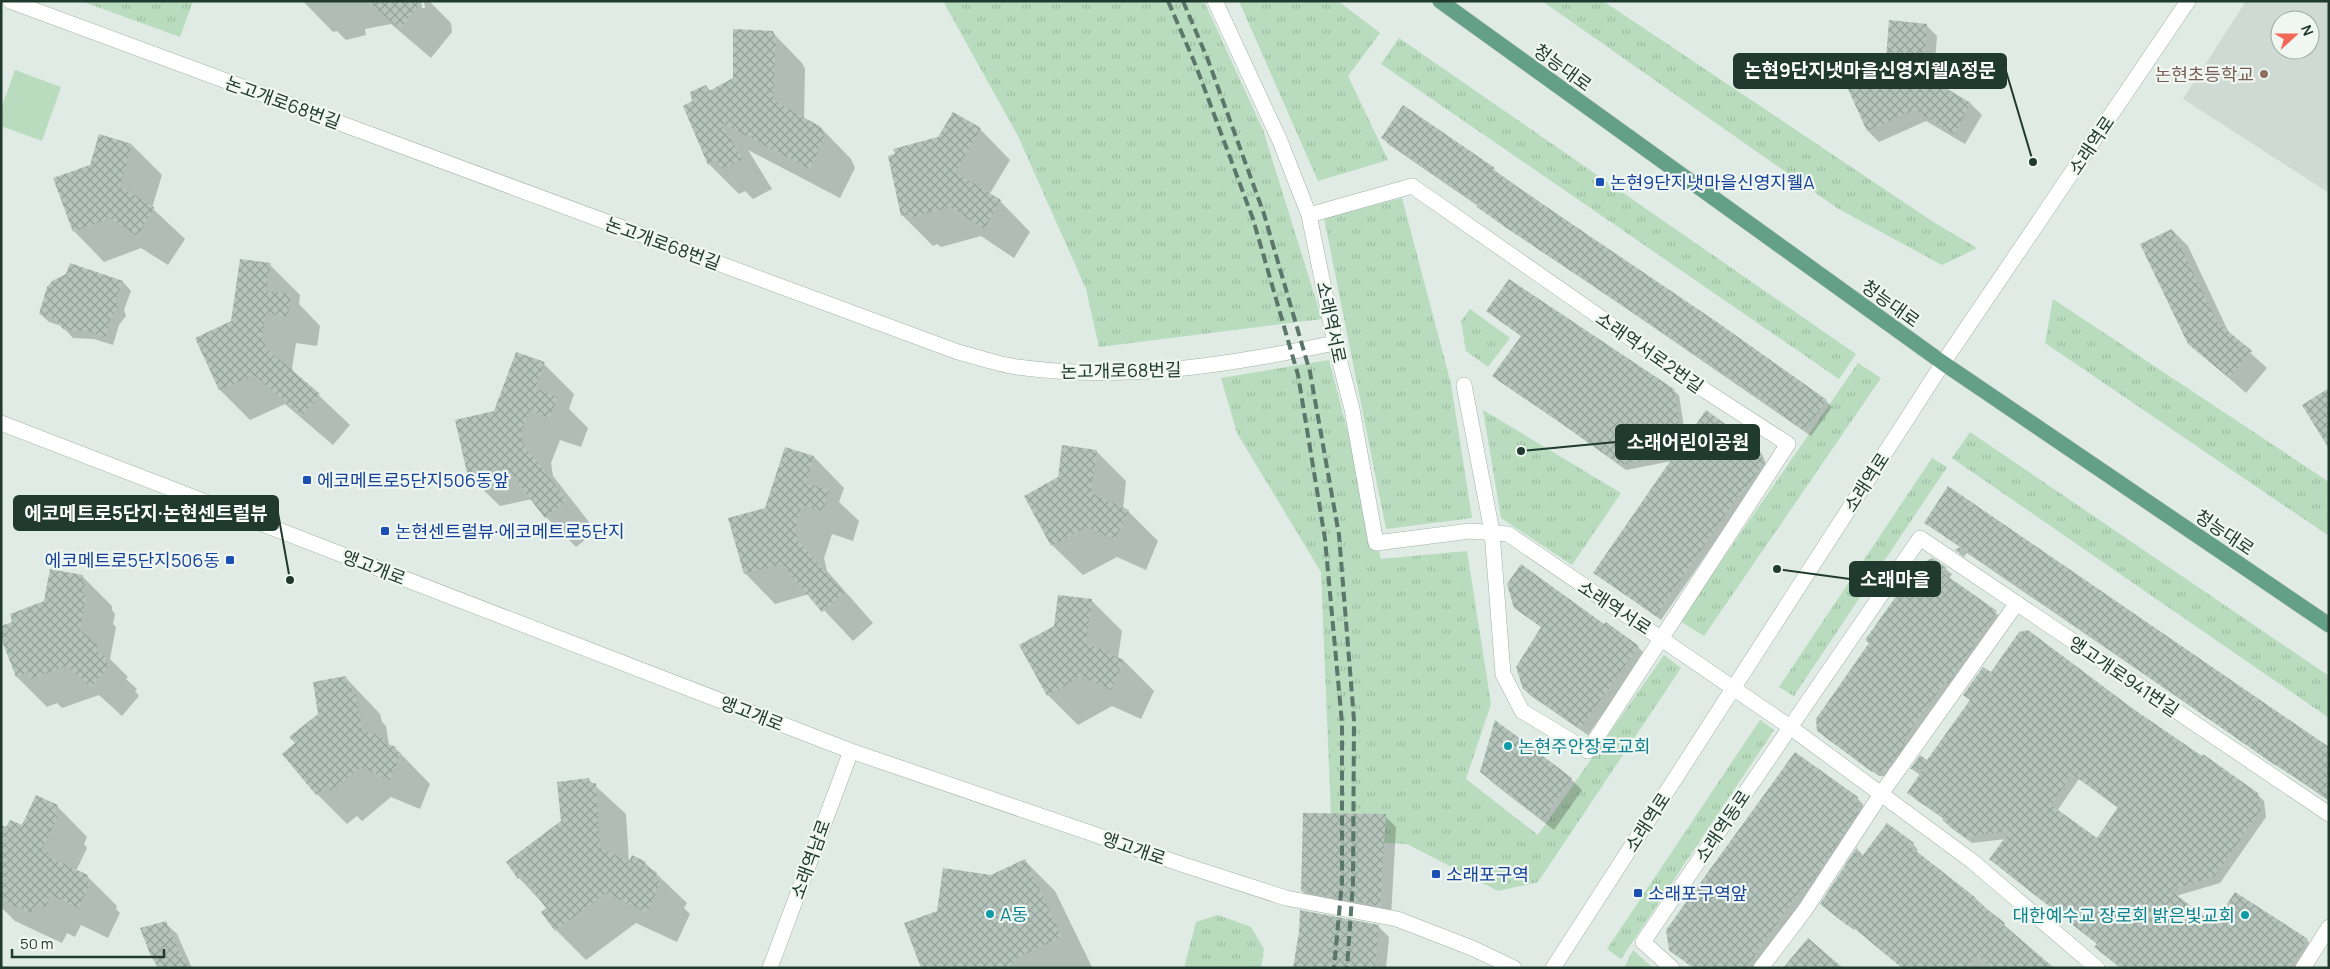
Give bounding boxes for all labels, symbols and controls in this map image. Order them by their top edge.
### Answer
north arrow [2270,10,2320,60]
text: N [2297,22,2318,38]
street label: 청능대로 [1529,38,1597,96]
callout: 논현9단지냇마을신영지웰A정문 [1734,54,2006,88]
text: 논현9단지냇마을신영지웰A정문 [1744,57,1996,83]
place label: 논현초등학교 [2155,62,2254,86]
marker: 논현초등학교 [2258,68,2270,80]
street label: 논고개로68번길 [222,70,344,134]
street label: 소래역로 [2063,111,2119,179]
place label: 논현9단지냇마을신영지웰A [1610,170,1815,194]
marker: 논현9단지냇마을신영지웰A [1594,176,1606,188]
street label: 논고개로68번길 [602,211,724,275]
street label: 청능대로 [1857,274,1925,332]
street label: 소래역서로 [1312,279,1352,365]
street label: 소래역서로2번길 [1591,306,1709,398]
street label: 논고개로68번길 [1060,357,1182,383]
callout: 소래어린이공원 [1616,425,1759,459]
text: 소래어린이공원 [1627,429,1749,455]
street label: 소래역로 [1838,448,1894,516]
place label: 에코메트로5단지506동앞 [317,468,509,492]
marker: 에코메트로5단지506동앞 [301,474,313,486]
callout: 에코메트로5단지·논현센트럴뷰 [14,496,278,530]
text: 에코메트로5단지·논현센트럴뷰 [24,500,268,526]
street label: 청능대로 [2191,504,2259,560]
place label: 논현센트럴뷰·에코메트로5단지 [395,519,625,543]
marker: 논현센트럴뷰·에코메트로5단지 [379,525,391,537]
street label: 앵고개로 [339,544,409,590]
place label: 에코메트로5단지506동 [45,548,220,572]
marker: 에코메트로5단지506동 [224,554,236,566]
callout: 소래마을 [1850,562,1940,596]
text: 소래마을 [1860,566,1930,592]
street label: 소래역서로 [1574,574,1656,640]
street label: 앵고개로941번길 [2064,630,2184,722]
street label: 앵고개로 [717,690,787,736]
place label: 논현주안장로교회 [1518,734,1650,758]
marker: 논현주안장로교회 [1502,740,1514,752]
street label: 소래역동로 [1689,785,1755,867]
street label: 소래역로 [1619,788,1675,856]
street label: 소래역남로 [785,816,835,902]
street label: 앵고개로 [1099,826,1169,870]
place label: 소래포구역 [1446,862,1529,886]
marker: 소래포구역 [1430,868,1442,880]
place label: 소래포구역앞 [1648,881,1747,905]
marker: 소래포구역앞 [1632,887,1644,899]
place label: A동 [1000,902,1028,926]
place label: 대한예수교 장로회 밝은빛교회 [2013,903,2235,927]
marker: A동 [984,908,996,920]
marker: 대한예수교 장로회 밝은빛교회 [2239,909,2251,921]
scale bar [12,926,165,958]
text: 50 m [20,933,54,954]

